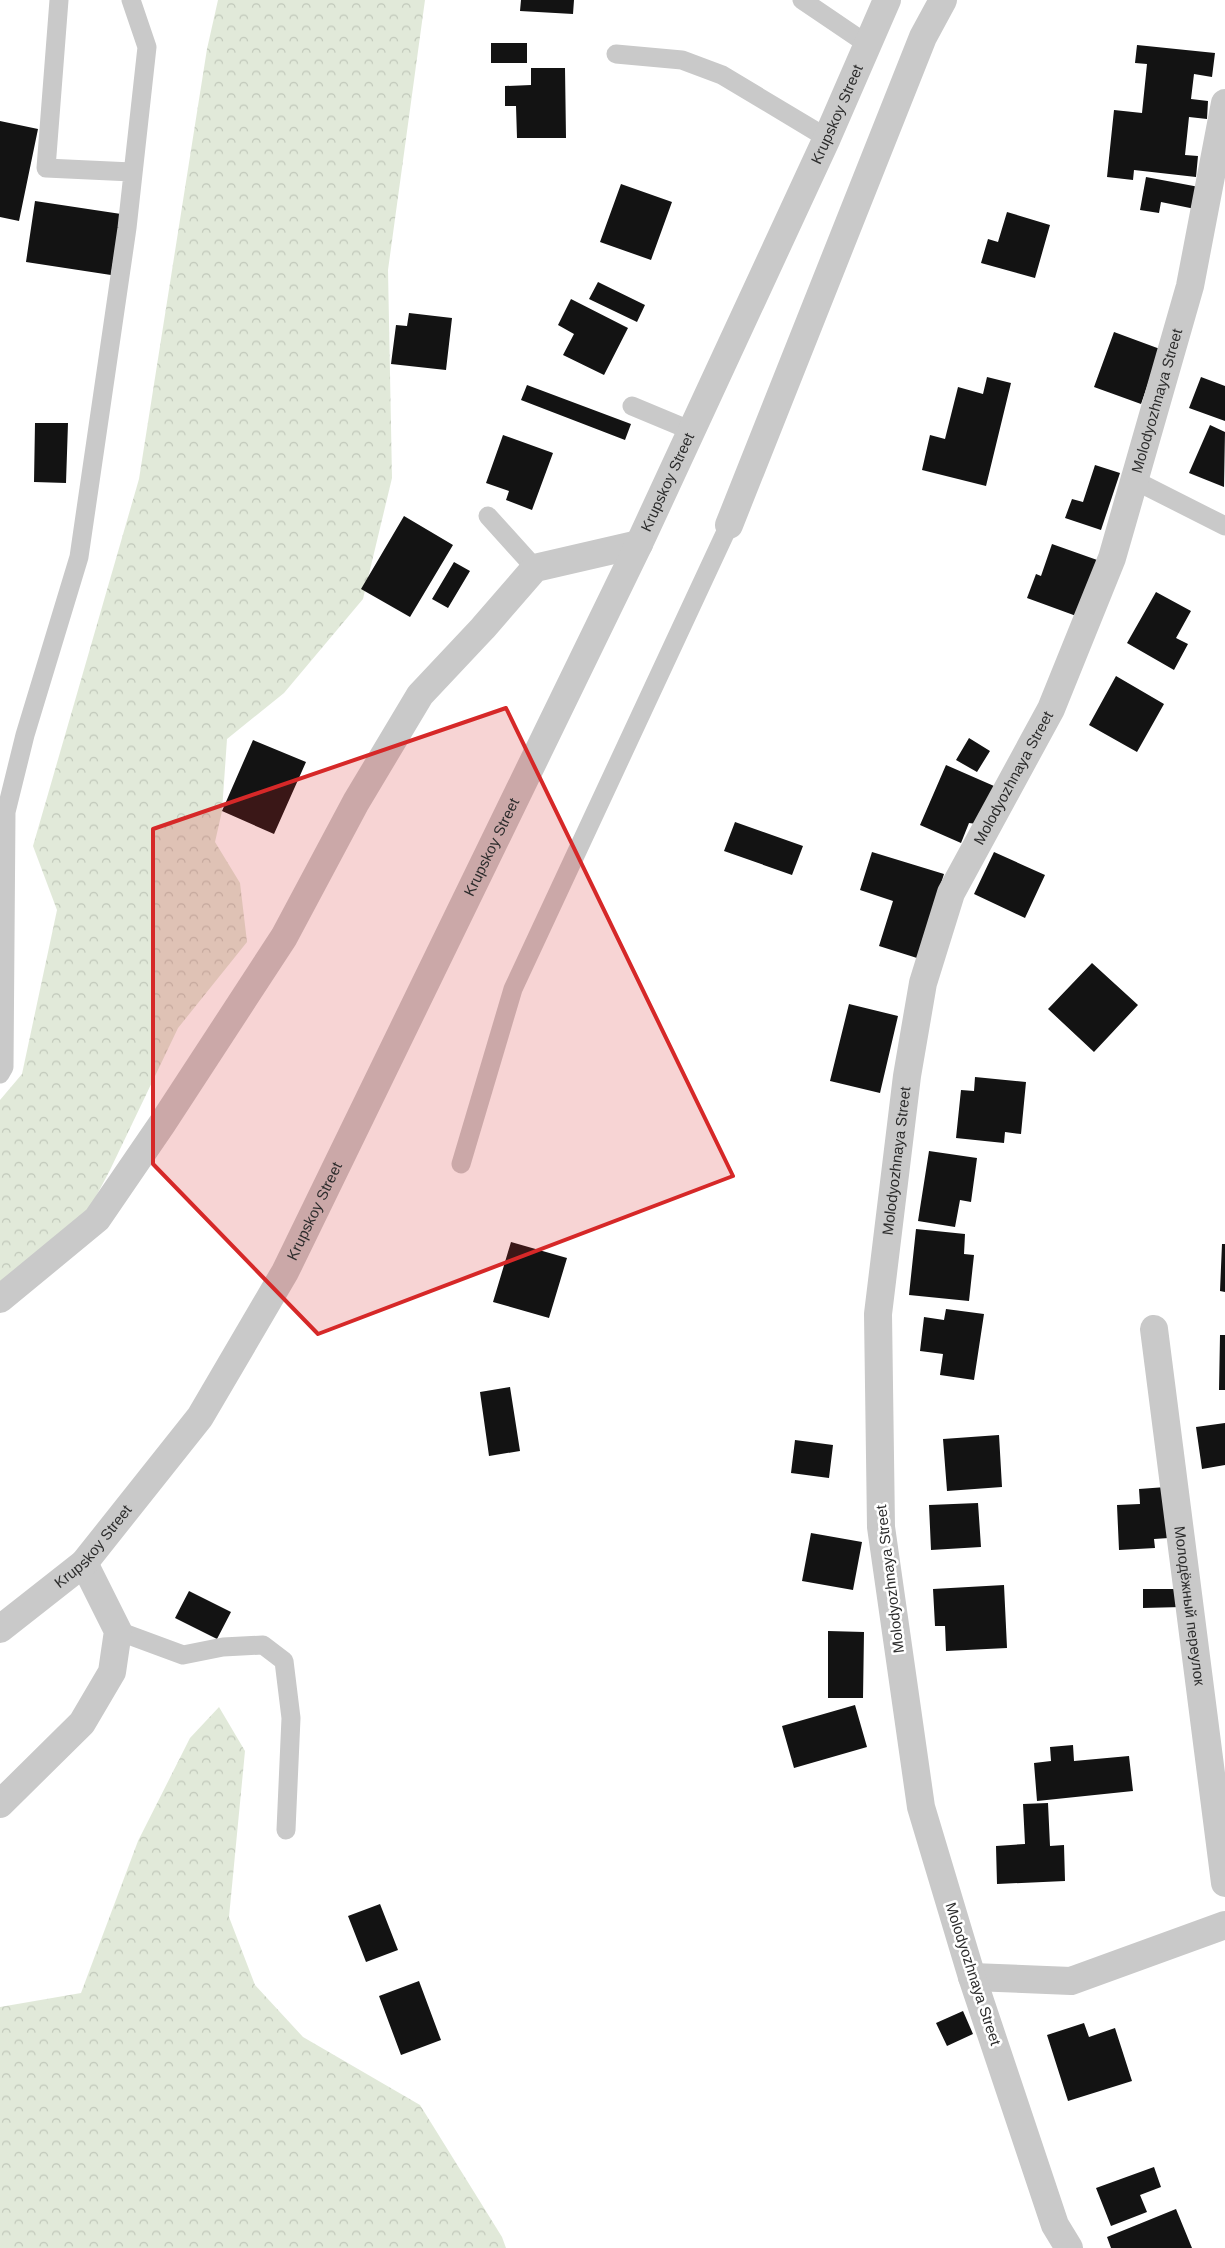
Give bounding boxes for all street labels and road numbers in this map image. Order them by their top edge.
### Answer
street label: Krupskoy Street [807,61,866,166]
street label: Molodyozhnaya Street [1128,326,1186,475]
street label: Krupskoy Street [637,429,698,534]
street label: Molodyozhnaya Street [970,707,1057,847]
street label: Krupskoy Street [460,794,523,898]
street label: Molodyozhnaya Street [879,1085,914,1236]
street label: Krupskoy Street [283,1158,345,1263]
street label: Krupskoy Street [51,1501,135,1591]
street label: Molodyozhnaya Street [872,1503,907,1654]
street label: Молодёжный переулок [1171,1525,1209,1687]
street label: Molodyozhnaya Street [942,1900,1005,2048]

